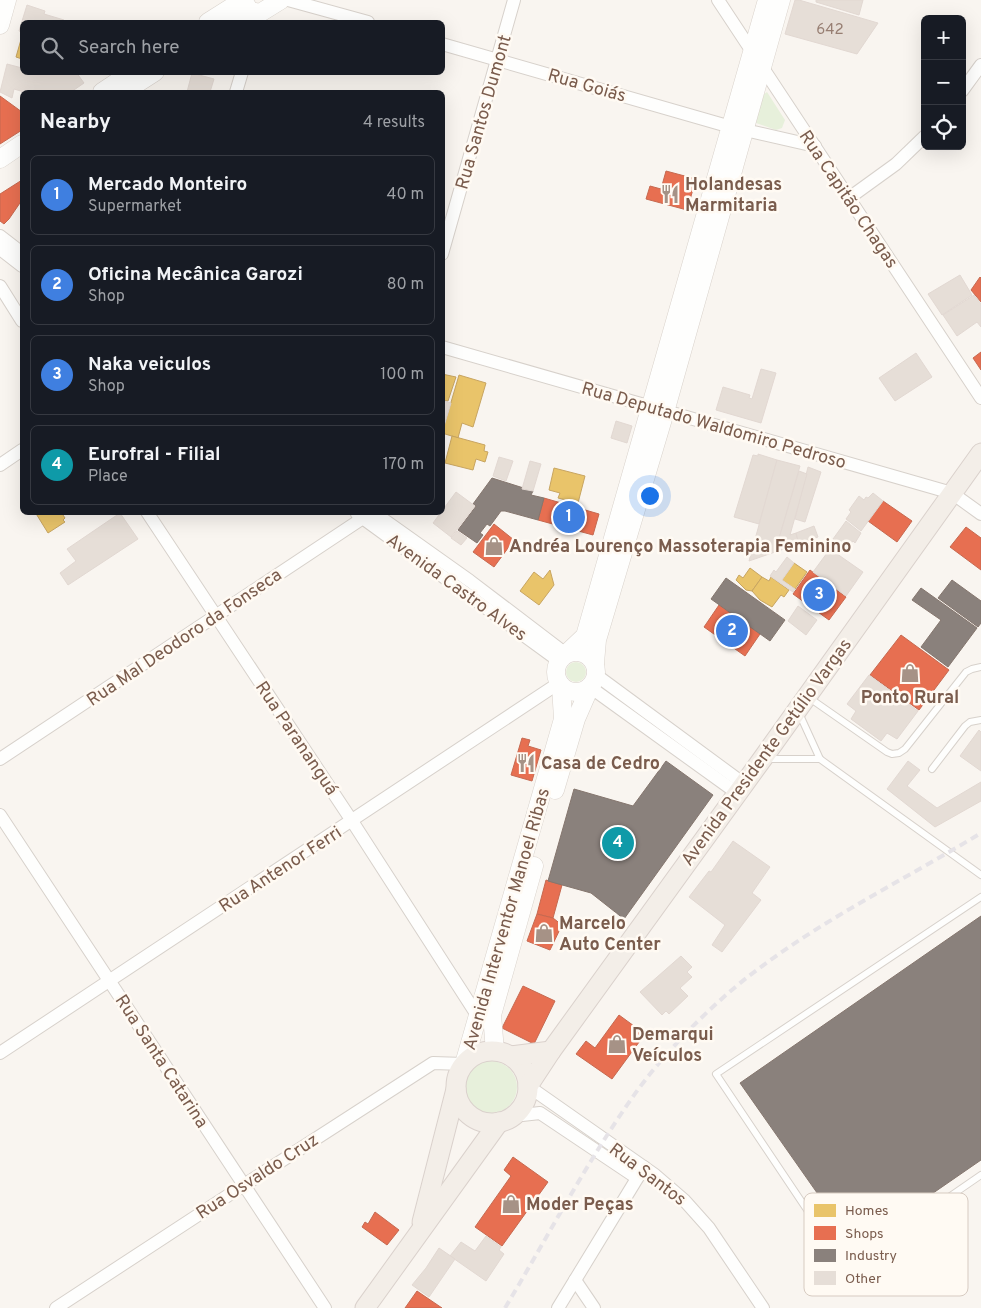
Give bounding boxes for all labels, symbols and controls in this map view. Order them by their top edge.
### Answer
map controls [921,15,966,150]
button: + [921,15,966,60]
search box [20,20,445,75]
house number: 642 [816,21,844,40]
street label: Rua Santos Dumont [451,32,518,192]
icon: search [38,34,66,62]
text: Search here [78,36,180,60]
button: − [921,60,966,105]
street label: Rua Goiás [545,64,628,109]
button: locate [921,105,966,150]
text: Nearby [40,109,111,136]
text: 4 results [363,113,425,133]
street label: Rua Capitão Chagas [793,126,903,273]
text: Mercado Monteiro [88,173,247,197]
place label: Holandesas Marmitaria [685,174,782,218]
restaurant icon: Holandesas Marmitaria [659,183,681,205]
text: 1 [54,185,60,205]
text: 40 m [386,185,424,205]
text: Supermarket [88,197,182,217]
text: Oficina Mecânica Garozi [88,263,303,287]
text: 2 [52,275,62,295]
text: 80 m [387,275,424,295]
text: Shop [88,287,125,307]
text: Naka veiculos [88,353,211,377]
text: 3 [52,365,62,385]
text: 100 m [380,365,424,385]
text: Shop [88,377,125,397]
street label: Rua Deputado Waldomiro Pedroso [579,378,849,475]
text: Eurofral - Filial [88,443,221,467]
text: 4 [52,455,62,475]
text: 170 m [383,455,424,475]
text: Place [88,467,128,487]
your location [637,483,663,509]
pin: 1 [553,498,585,536]
street label: Avenida Castro Alves [381,529,531,647]
shop icon: Andréa Lourenço Massoterapia Feminino [483,535,505,557]
place label: Andréa Lourenço Massoterapia Feminino [509,536,851,559]
street label: Rua Mal Deodoro da Fonseca [83,564,287,712]
pin: 3 [803,576,835,614]
pin: 2 [716,612,748,650]
street label: Avenida Presidente Getúlio Vargas [677,635,858,871]
shop icon: Ponto Rural [899,662,921,684]
street label: Rua Parananguá [249,677,342,800]
place label: Ponto Rural [861,687,959,710]
restaurant icon: Casa de Cedro [515,752,537,774]
place label: Casa de Cedro [541,753,660,776]
street label: Avenida Interventor Manoel Ribas [459,786,556,1053]
street label: Rua Antenor Ferri [215,822,347,919]
pin: 4 [602,824,634,862]
place label: Marcelo Auto Center [559,913,661,957]
shop icon: Marcelo Auto Center [533,922,555,944]
street label: Rua Santa Catarina [109,991,213,1133]
place label: Demarqui Veículos [632,1024,714,1068]
shop icon: Demarqui Veículos [606,1033,628,1055]
street label: Rua Osvaldo Cruz [192,1129,323,1225]
street label: Rua Santos [604,1139,690,1212]
shop icon: Moder Peças [500,1193,522,1215]
legend [804,1193,968,1296]
place label: Moder Peças [526,1194,634,1217]
text: Homes [845,1203,889,1220]
text: Shops [845,1226,884,1243]
text: Industry [845,1248,897,1265]
text: Other [845,1271,882,1288]

